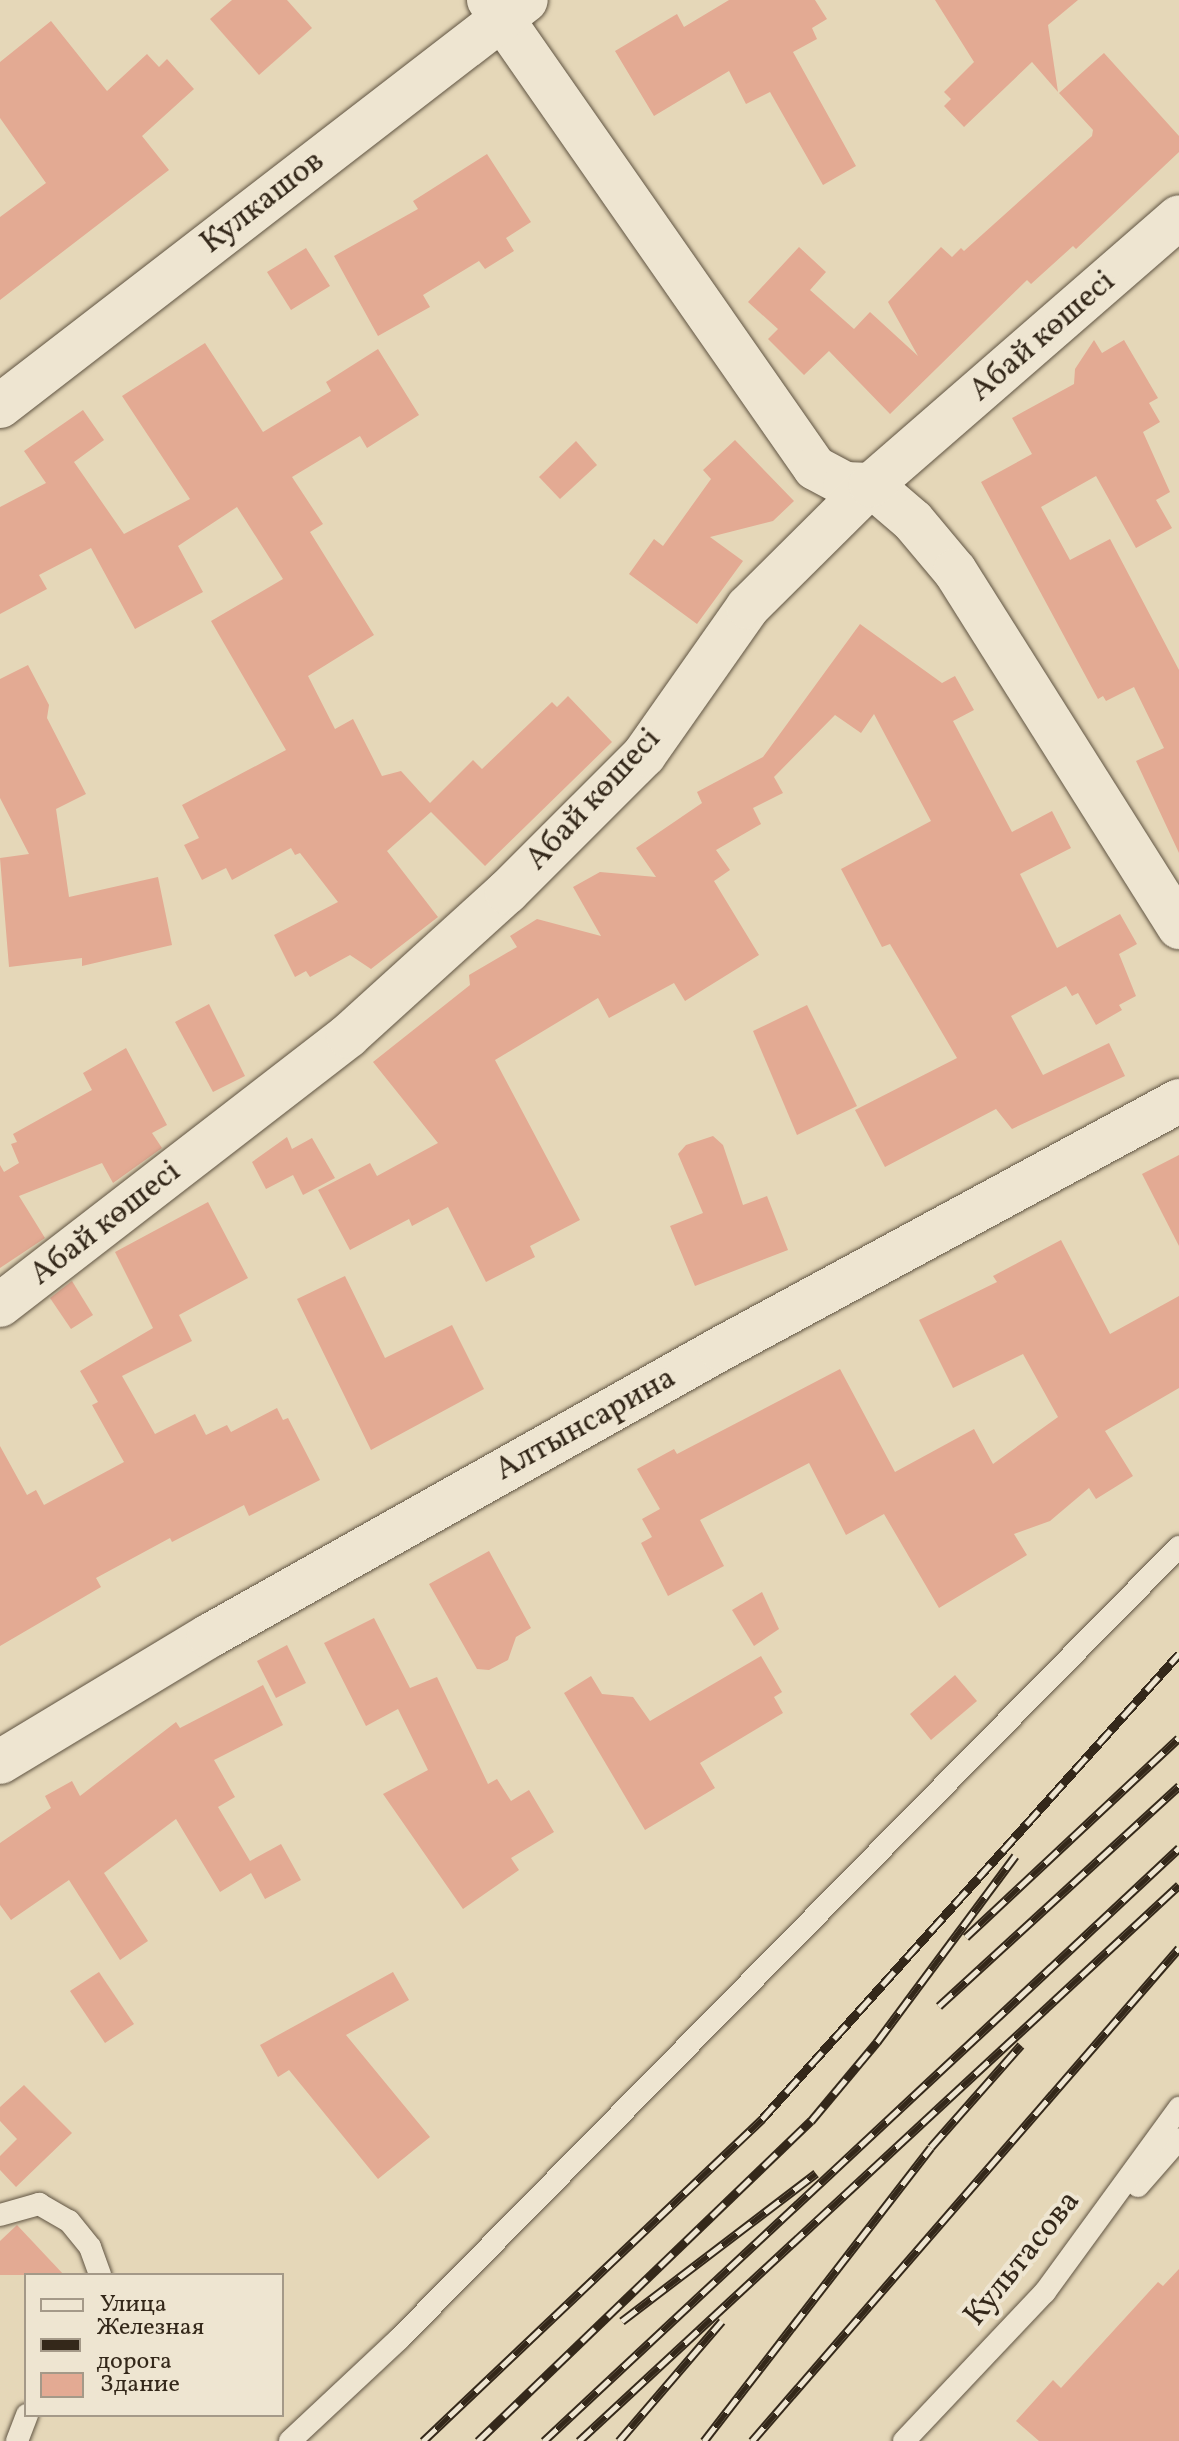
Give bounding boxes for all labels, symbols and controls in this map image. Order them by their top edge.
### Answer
street label: Кулкашов [194,143,332,263]
street label: Абай көшесі [962,263,1124,411]
street label: Абай көшесі [518,721,670,879]
street label: Абай көшесі [23,1153,189,1295]
street label: Алтынсарина [489,1360,683,1490]
street label: Культасова [957,2183,1089,2335]
legend [24,2273,284,2417]
text: Улица [100,2288,167,2322]
text: Железная дорога [97,2311,204,2379]
text: Здание [100,2368,180,2402]

